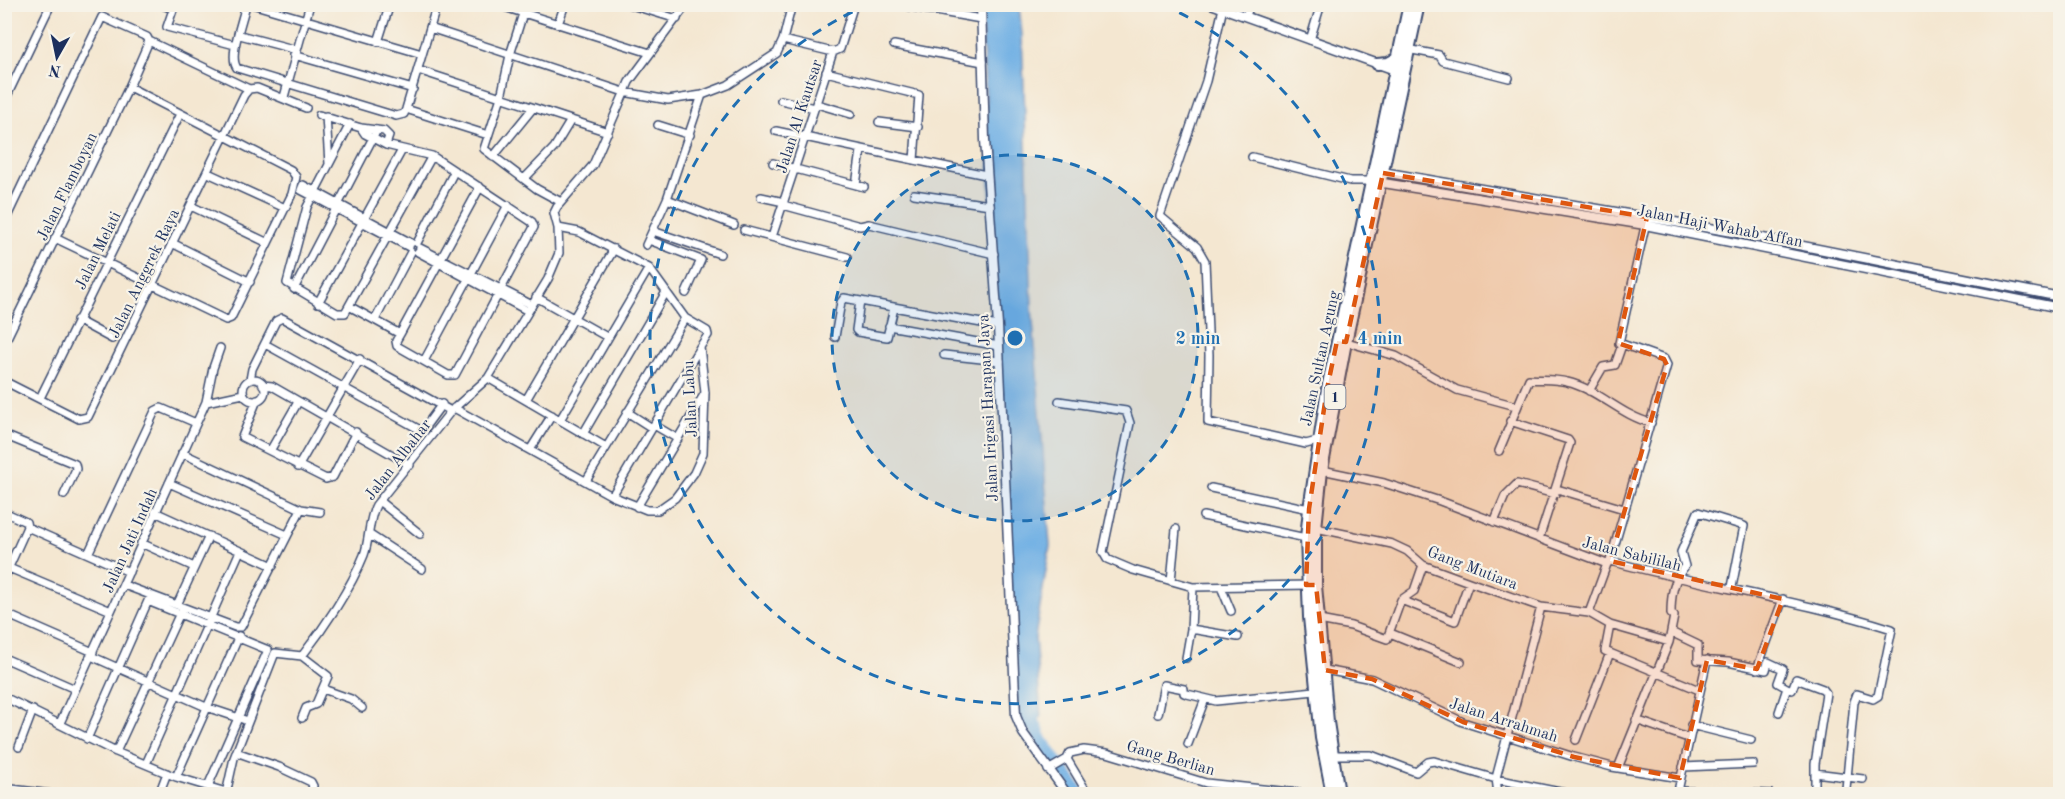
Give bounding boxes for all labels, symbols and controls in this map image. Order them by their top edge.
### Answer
north arrow [27,27,87,87]
street label: Jalan Al Kautsar [774,57,826,175]
text: N [47,61,62,79]
street label: Jalan Flamboyan [35,130,101,244]
street label: Jalan Haji Wahab Affan [1635,203,1804,251]
street label: Jalan Anggrek Raya [107,207,183,341]
street label: Jalan Melati [73,209,125,292]
street label: Jalan Sultan Agung [1299,289,1343,428]
street label: Jalan Irigasi Harapan Jaya [976,314,1002,502]
centre of rings [1005,328,1025,348]
text: 2 min [1175,330,1221,348]
text: 4 min [1357,330,1403,348]
street label: Jalan Labu [681,359,701,438]
road number: 1 [1324,385,1346,409]
street label: Jalan Albahar [362,416,435,504]
street label: Jalan Jati Indah [101,486,161,596]
street label: Jalan Sabililah [1580,535,1683,575]
street label: Gang Mutiara [1425,544,1520,593]
street label: Jalan Arrahmah [1447,696,1560,746]
street label: Gang Berlian [1124,739,1217,779]

